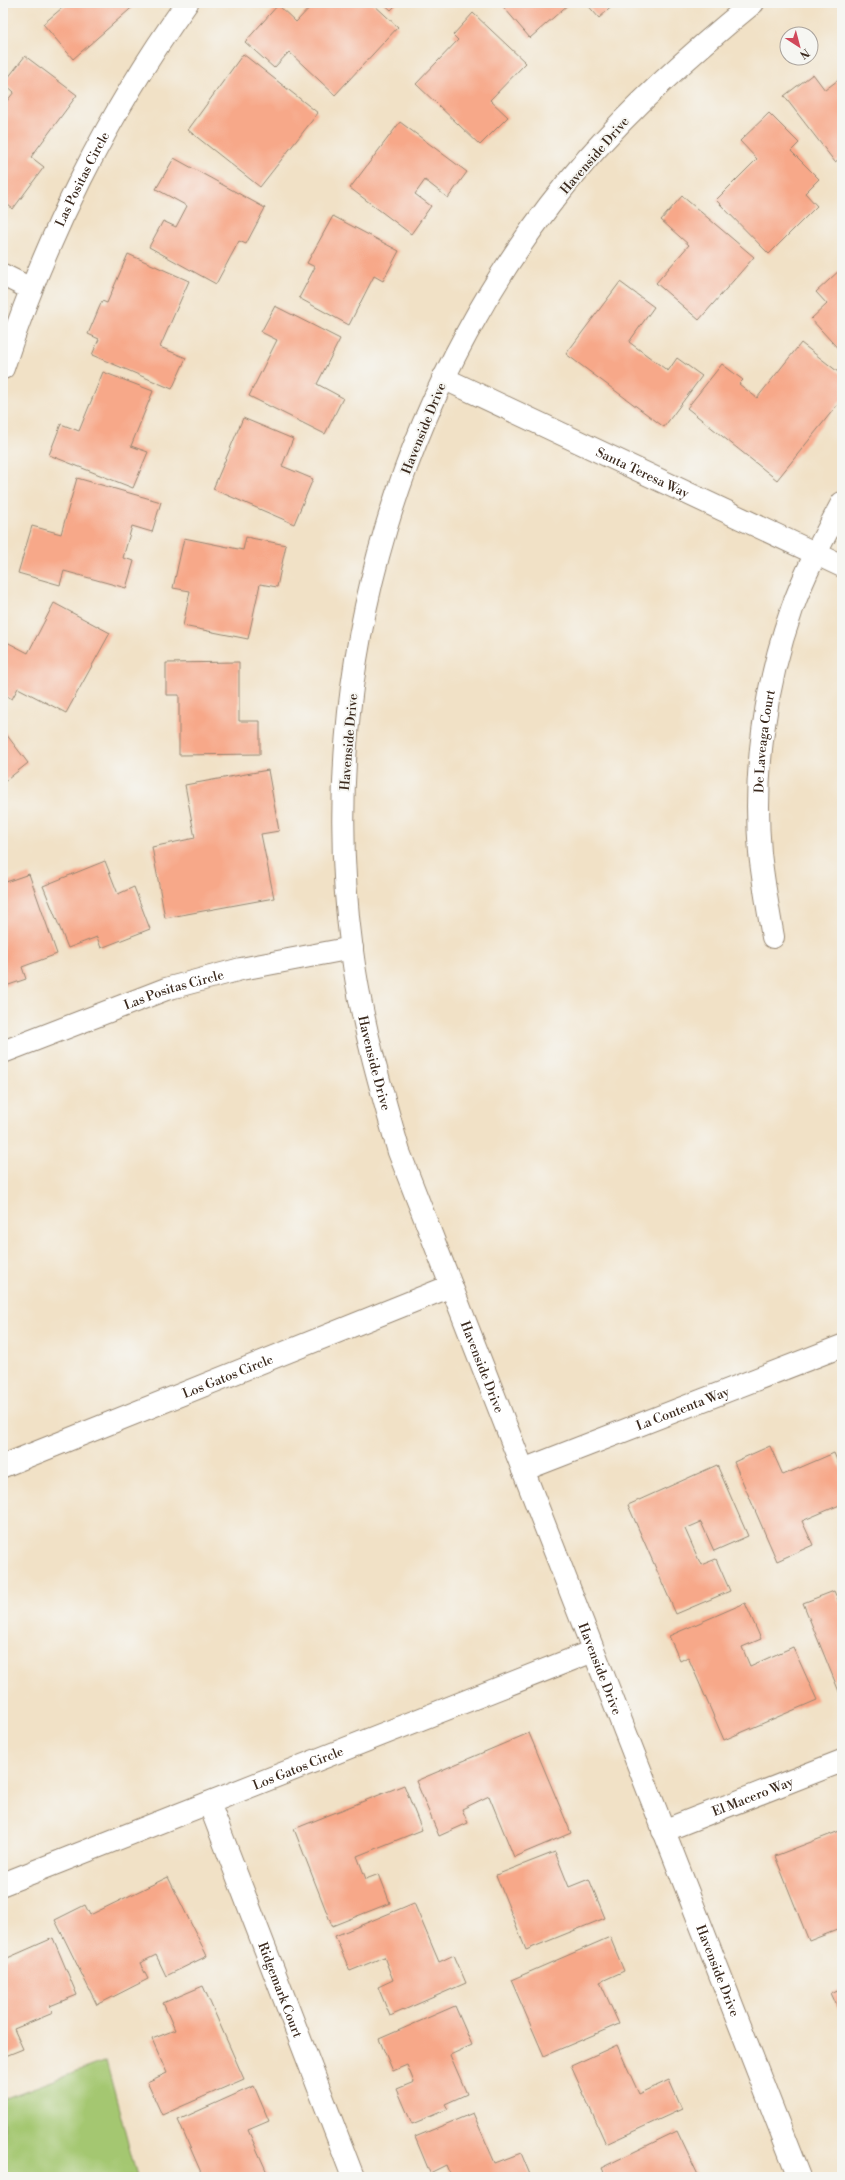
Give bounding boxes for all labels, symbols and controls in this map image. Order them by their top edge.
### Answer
north arrow [779,26,819,66]
text: N [796,45,812,62]
street label: Havenside Drive [557,113,633,198]
street label: Las Positas Circle [52,129,113,229]
street label: Havenside Drive [398,380,450,476]
street label: Santa Teresa Way [593,444,692,502]
street label: De Laveaga Court [751,688,779,793]
street label: Havenside Drive [337,693,361,791]
street label: Las Positas Circle [122,967,226,1014]
street label: Havenside Drive [354,1014,394,1113]
street label: Havenside Drive [457,1319,507,1416]
street label: Los Gatos Circle [180,1351,276,1402]
street label: La Contenta Way [634,1383,732,1434]
street label: Havenside Drive [575,1621,625,1718]
street label: Los Gatos Circle [251,1743,346,1794]
street label: El Macero Way [710,1774,796,1820]
street label: Havenside Drive [692,1923,743,2019]
street label: Ridgemark Court [254,1940,306,2040]

